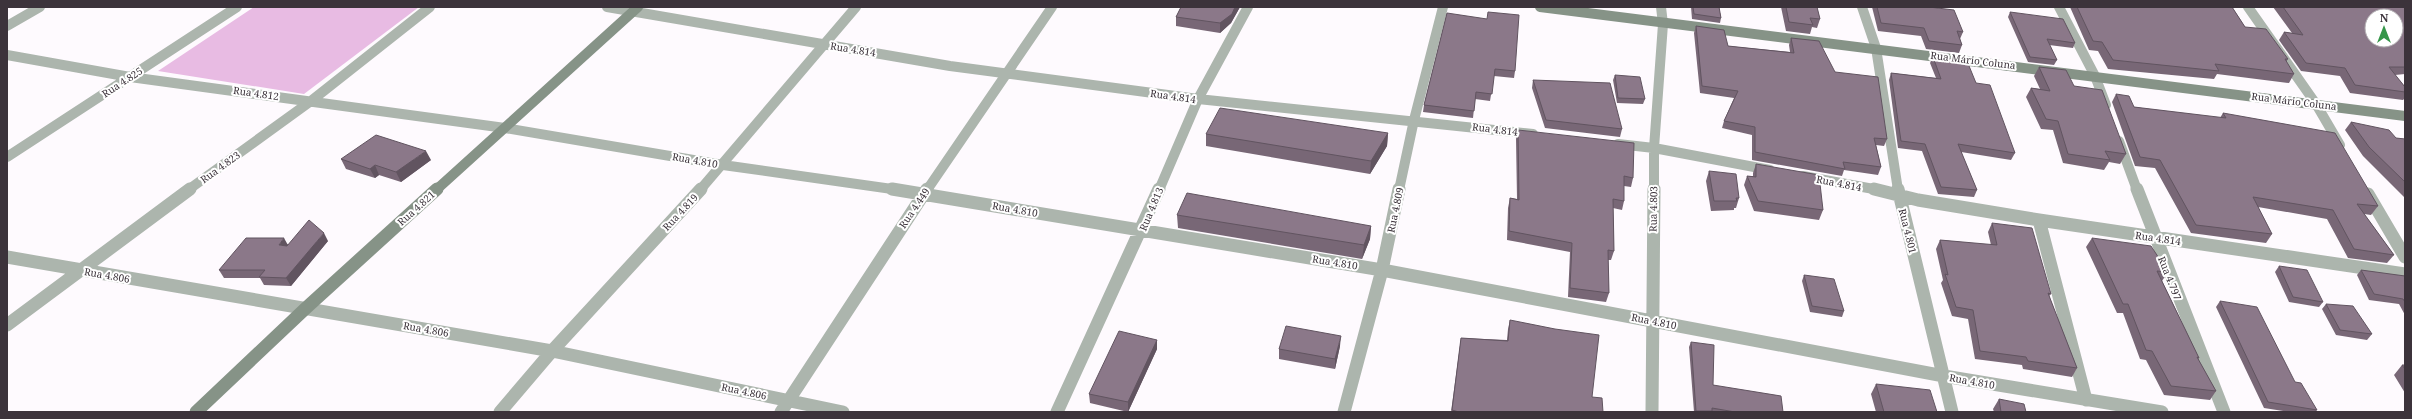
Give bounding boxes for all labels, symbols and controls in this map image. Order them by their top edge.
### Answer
north arrow [2364,8,2404,48]
text: N [2380,10,2389,25]
street label: Rua 4.814 [829,38,877,60]
street label: Rua Mário Coluna [1930,48,2017,72]
street label: Rua 4.825 [99,64,145,100]
street label: Rua 4.812 [232,83,280,103]
street label: Rua 4.814 [1149,86,1197,106]
street label: Rua Mário Coluna [2251,89,2338,113]
street label: Rua 4.814 [1471,119,1519,139]
street label: Rua 4.823 [197,148,243,186]
street label: Rua 4.810 [671,149,719,171]
street label: Rua 4.814 [1815,172,1863,194]
street label: Rua 4.449 [895,185,933,231]
street label: Rua 4.813 [1136,185,1167,233]
street label: Rua 4.803 [1646,185,1660,232]
street label: Rua 4.809 [1383,186,1407,234]
street label: Rua 4.821 [394,187,438,229]
street label: Rua 4.819 [659,190,701,234]
street label: Rua 4.810 [991,198,1039,220]
street label: Rua 4.801 [1896,207,1920,255]
street label: Rua 4.814 [2134,228,2182,248]
street label: Rua 4.810 [1311,251,1359,273]
street label: Rua 4.797 [2155,254,2185,302]
street label: Rua 4.806 [83,264,131,286]
street label: Rua 4.810 [1630,310,1678,332]
street label: Rua 4.806 [402,318,450,340]
street label: Rua 4.810 [1948,370,1996,392]
street label: Rua 4.806 [720,379,768,403]

